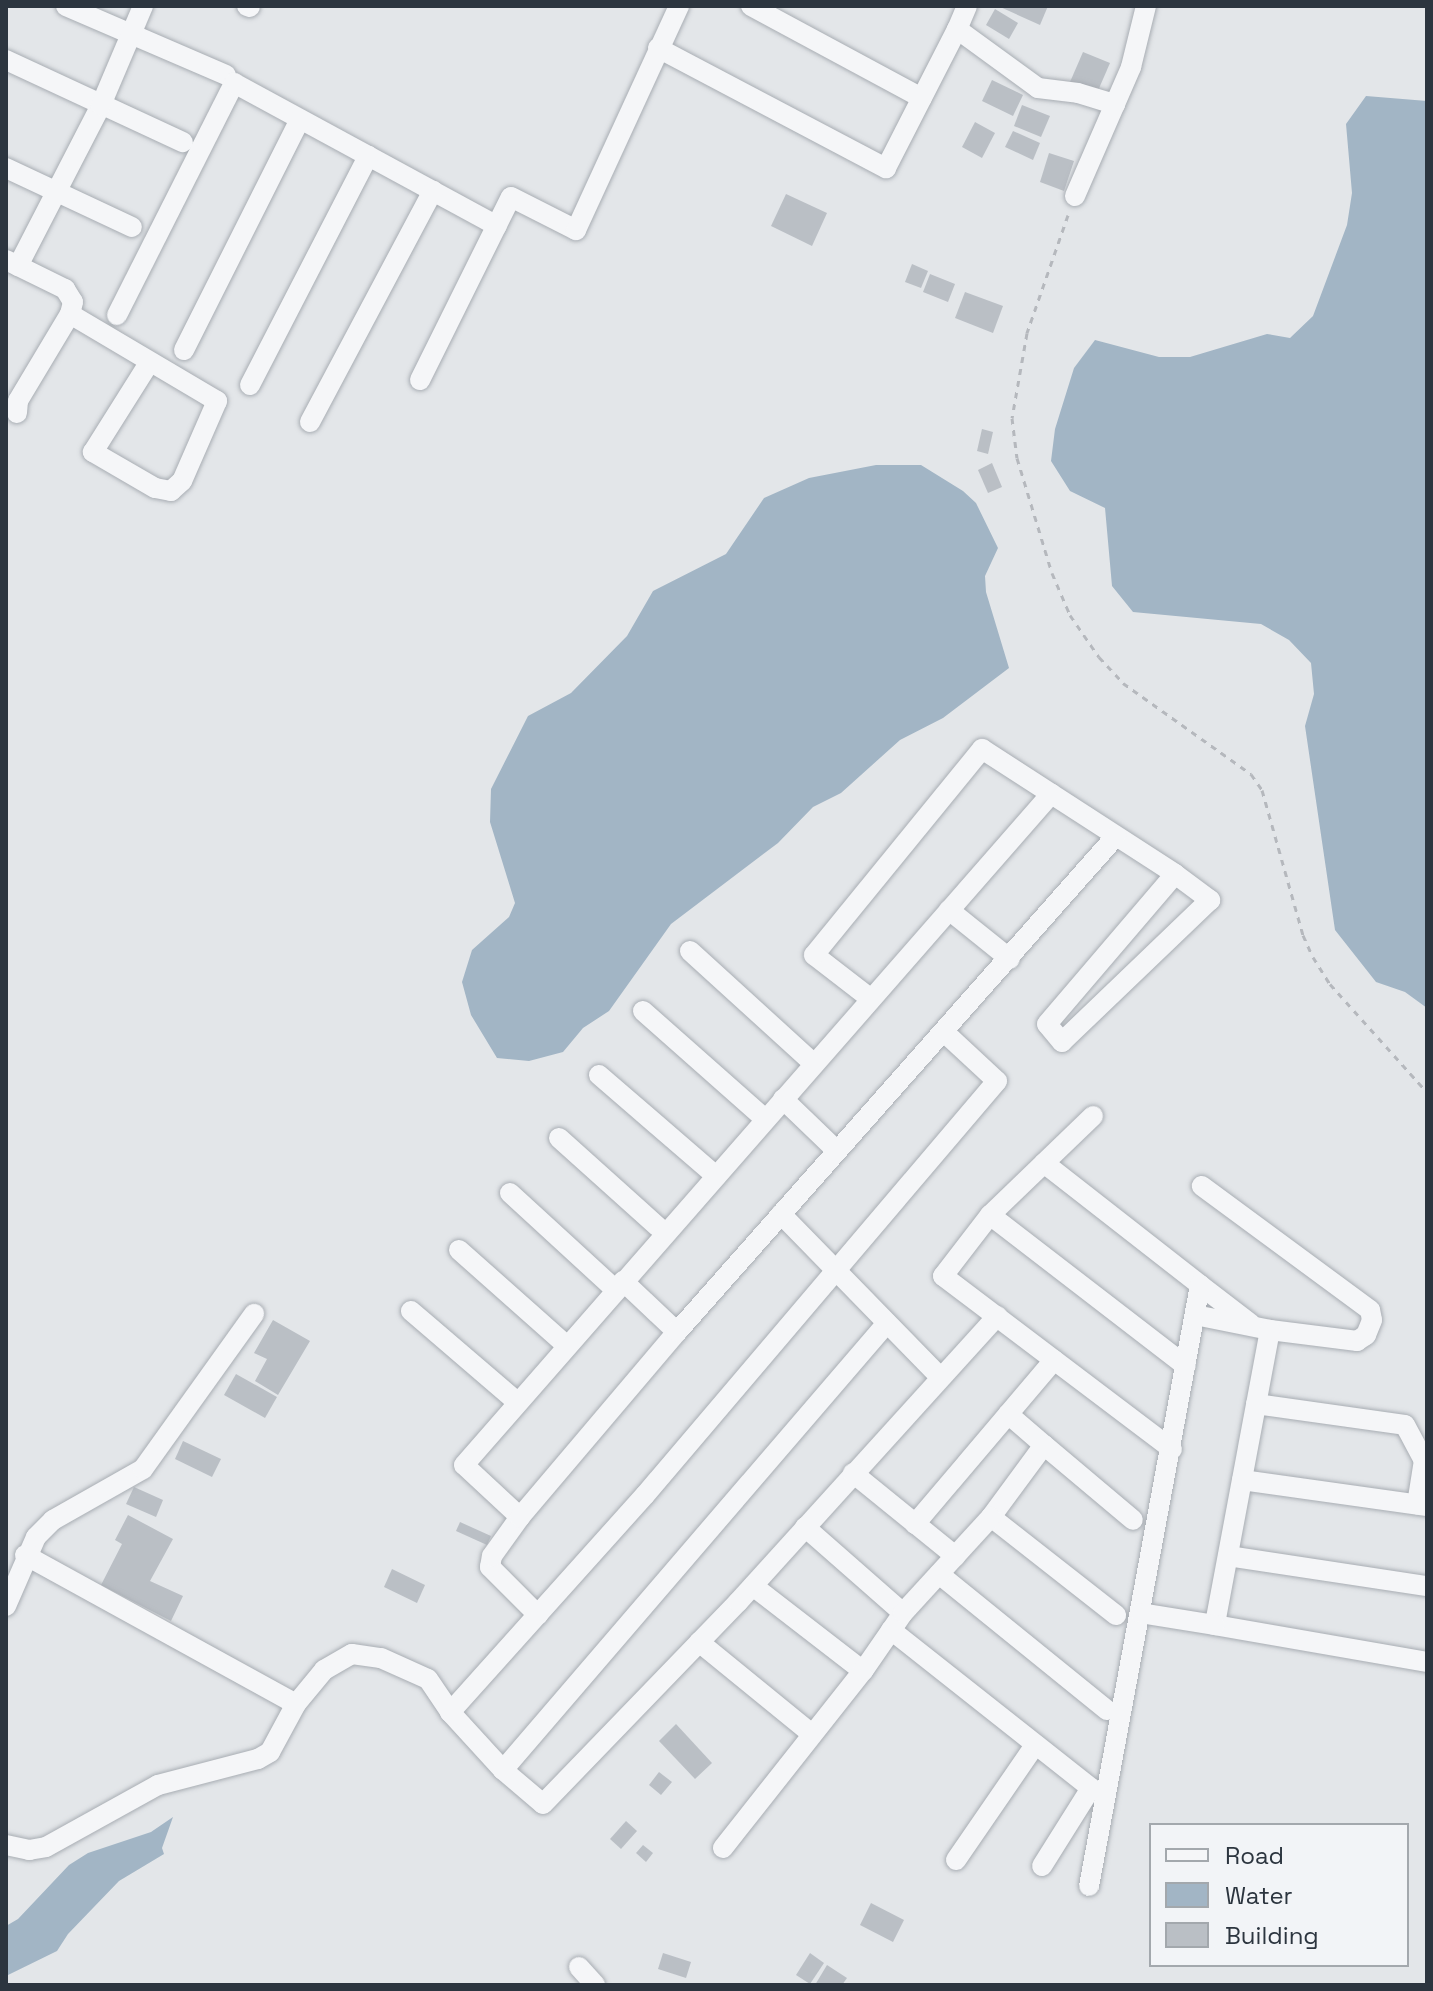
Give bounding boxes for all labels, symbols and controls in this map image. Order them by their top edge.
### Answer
legend [1149,1823,1409,1967]
text: Road [1225,1840,1284,1871]
text: Water [1225,1880,1293,1911]
text: Building [1225,1920,1319,1951]

